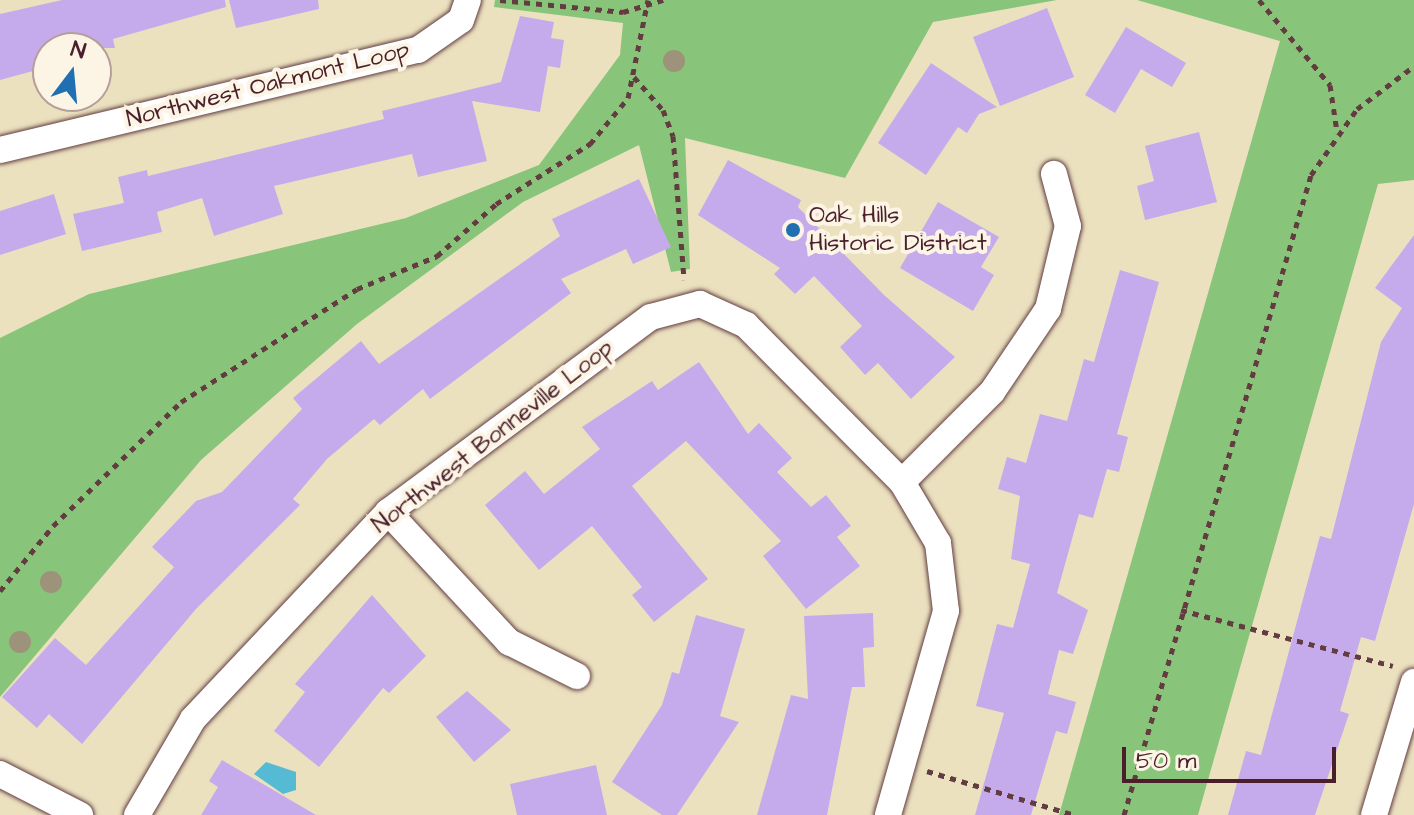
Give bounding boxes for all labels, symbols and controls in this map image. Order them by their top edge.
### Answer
north arrow [32,32,112,112]
text: N [67,34,89,67]
street label: Northwest Oakmont Loop [124,36,412,134]
place label: Oak Hills Historic District [809,202,987,258]
marker: Oak Hills Historic District [784,221,802,239]
street label: Northwest Bonneville Loop [367,334,619,540]
scale bar [1126,731,1340,781]
text: 50 m [1136,744,1196,778]

